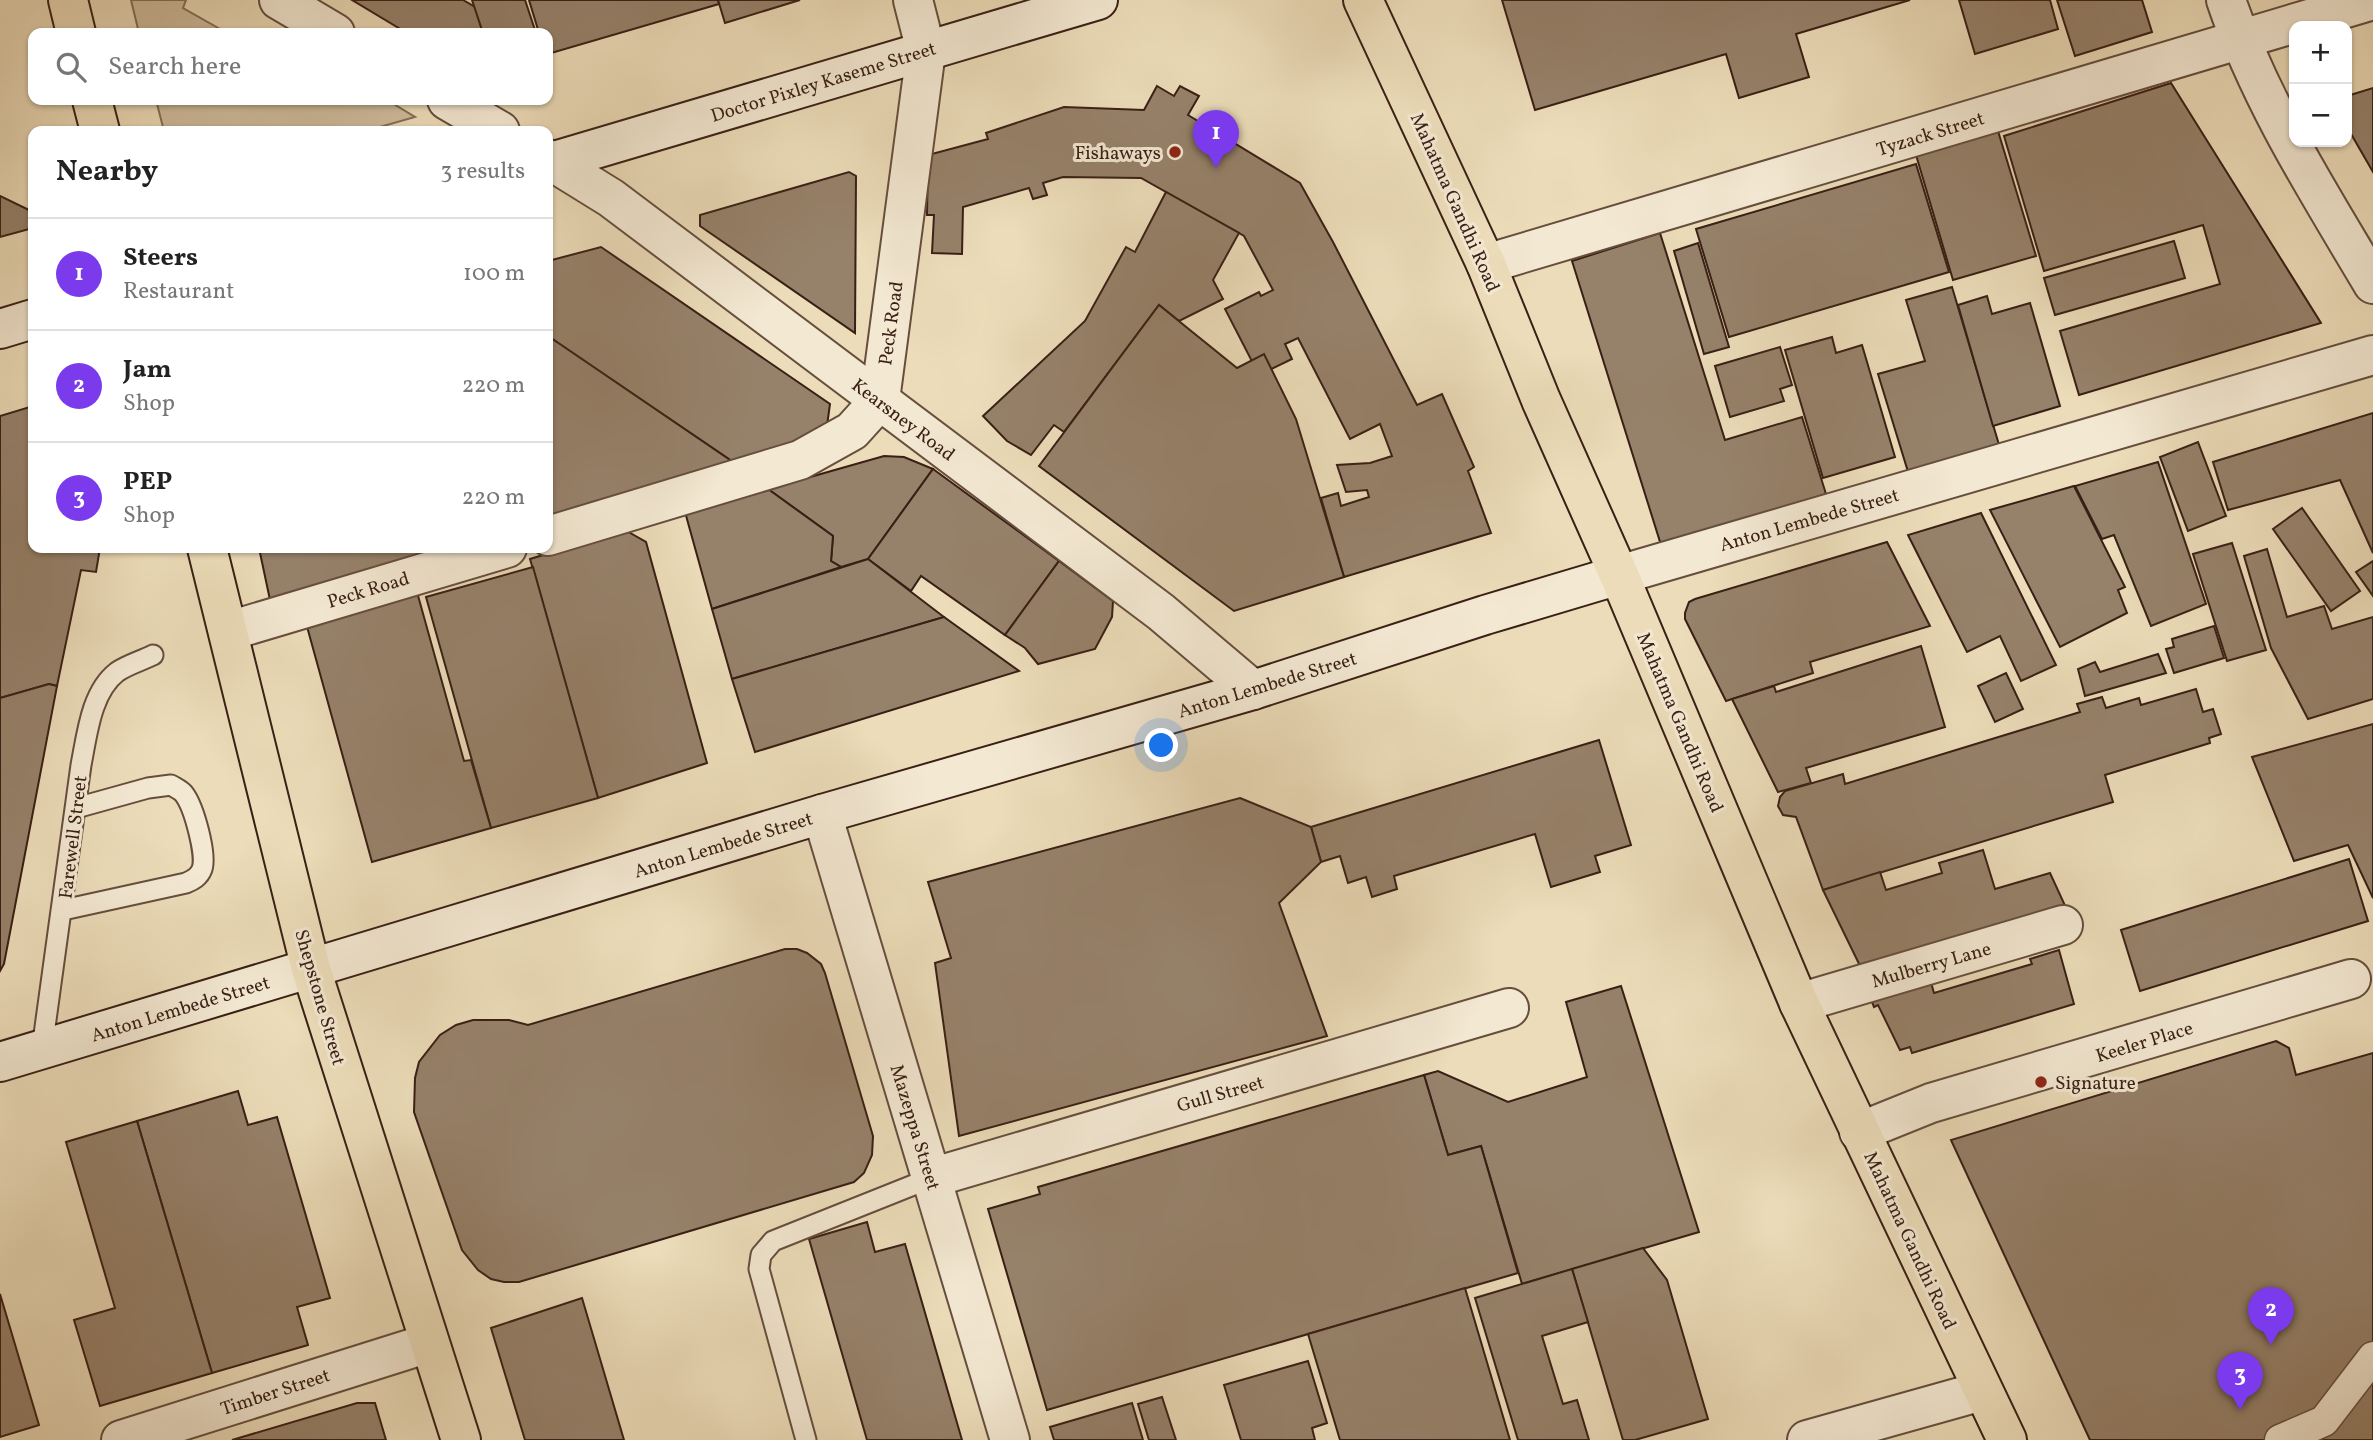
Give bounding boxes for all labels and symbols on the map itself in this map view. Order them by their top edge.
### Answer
street label: Doctor Pixley Kaseme Street [708,36,940,130]
street label: Tyzack Street [1874,106,1988,164]
street label: Mahatma Gandhi Road [1403,109,1505,297]
pin: 1 [1193,110,1239,168]
place label: Fishaways [1075,141,1161,167]
marker: Fishaways [1167,144,1183,160]
street label: Peck Road [873,280,911,367]
street label: Kearsney Road [846,373,960,468]
street label: Anton Lembede Street [1717,483,1903,559]
street label: Peck Road [324,566,413,616]
street label: Mahatma Gandhi Road [1629,629,1729,817]
street label: Anton Lembede Street [1175,646,1360,725]
your location [1144,728,1178,762]
street label: Farewell Street [53,774,95,901]
street label: Anton Lembede Street [631,806,816,885]
street label: Shepstone Street [287,926,351,1069]
street label: Mulberry Lane [1869,936,1994,995]
street label: Anton Lembede Street [88,970,273,1049]
street label: Keeler Place [2093,1016,2196,1070]
street label: Mazeppa Street [883,1061,946,1194]
street label: Gull Street [1174,1070,1267,1120]
place label: Signature [2055,1071,2136,1097]
marker: Signature [2033,1074,2049,1090]
street label: Mahatma Gandhi Road [1857,1148,1962,1334]
pin: 2 [2248,1287,2294,1345]
pin: 3 [2217,1352,2263,1410]
street label: Timber Street [218,1363,334,1423]

